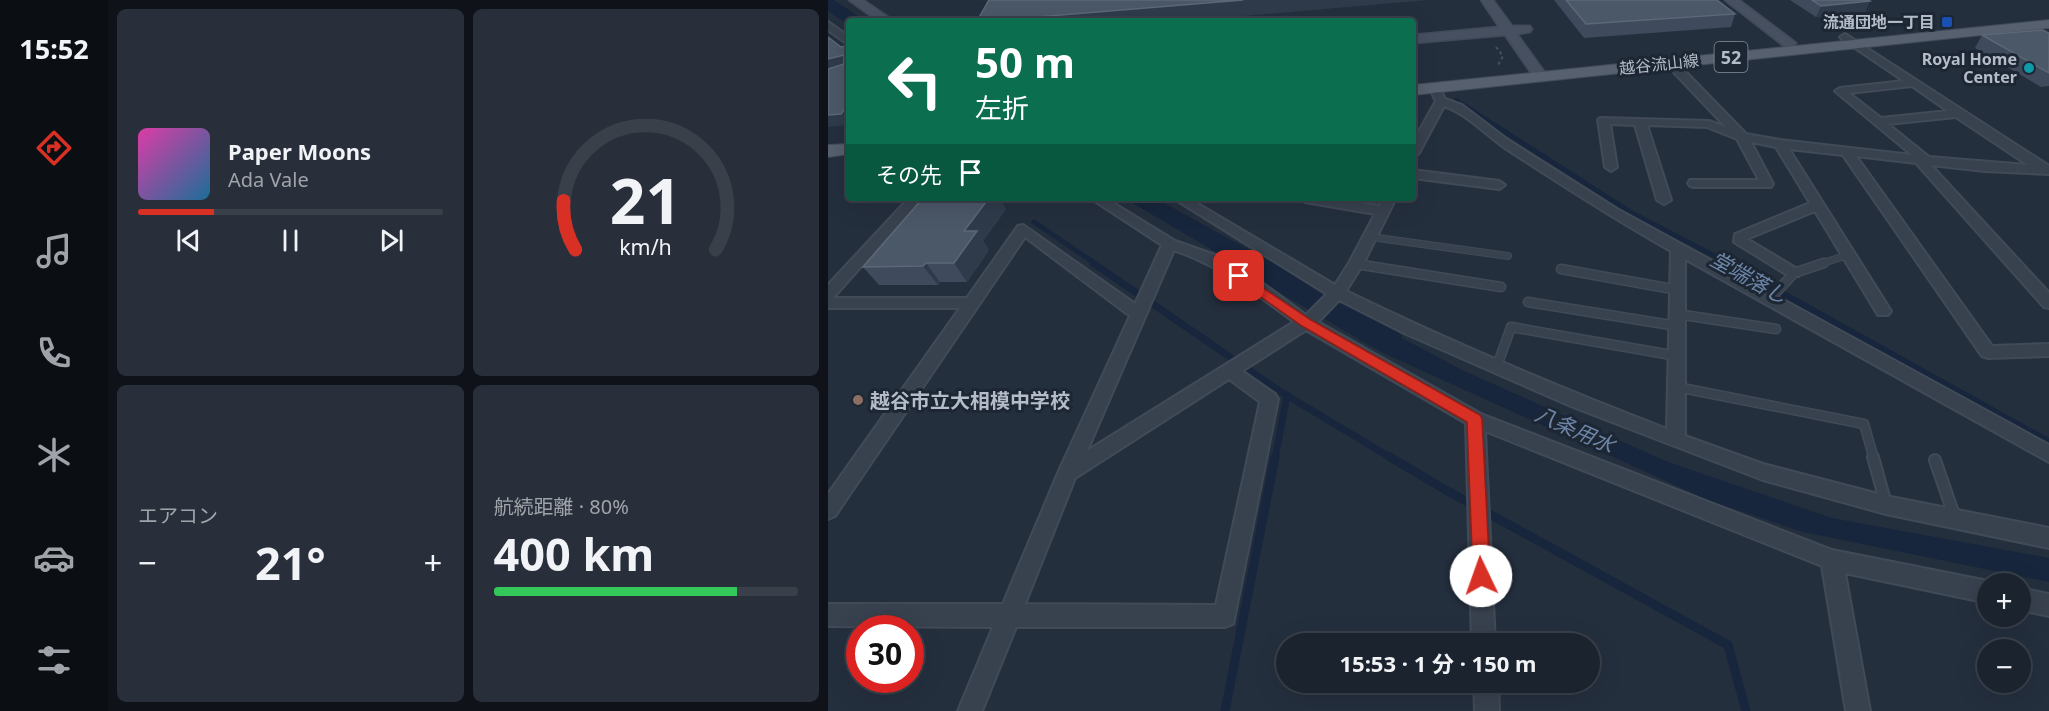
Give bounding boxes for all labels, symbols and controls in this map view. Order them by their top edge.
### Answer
place label: 流通団地一丁目 [1823,11,1935,33]
marker: 流通団地一丁目 [1940,15,1954,29]
text: 15:52 [19,30,89,67]
text: 50 m [975,33,1075,90]
icon: left [876,42,954,120]
road number: 52 [1714,42,1748,72]
place label: Royal Home Center [1922,48,2017,88]
street label: 越谷流山線 [1618,49,1700,79]
marker: Royal Home Center [2022,61,2036,75]
text: 左折 [975,89,1029,126]
icon: directions [33,127,75,169]
text: Paper Moons [228,136,371,166]
icon: arrive [954,156,987,189]
text: 21 [610,157,681,242]
text: その先 [876,159,942,189]
text: Ada Vale [228,166,309,193]
icon: previous [172,224,205,257]
icon: pause [274,224,307,257]
icon: next [375,224,408,257]
icon: music [33,230,75,272]
text: km/h [619,232,672,261]
water label: 堂端落し [1705,244,1793,310]
pin [1213,250,1264,301]
icon: arrive [1222,259,1255,292]
icon: phone [33,332,75,374]
place label: 越谷市立大相模中学校 [870,387,1070,414]
marker: 越谷市立大相模中学校 [851,393,865,407]
water label: 八条用水 [1531,399,1621,460]
icon: climate [33,434,75,476]
text: 航続距離 · 80% [494,493,629,520]
text: エアコン [138,502,218,529]
text: 400 km [494,523,654,584]
text: 21° [255,532,326,593]
icon: car [33,537,75,579]
text: − [138,540,157,585]
text: + [424,540,443,585]
position arrow [1449,544,1513,608]
map controls [1977,573,2031,693]
button: + [1977,573,2031,627]
speed limit sign: 30 [846,615,924,693]
icon: filters [33,639,75,681]
button: − [1977,639,2031,693]
text: 15:53 · 1 分 · 150 m [1340,648,1537,678]

